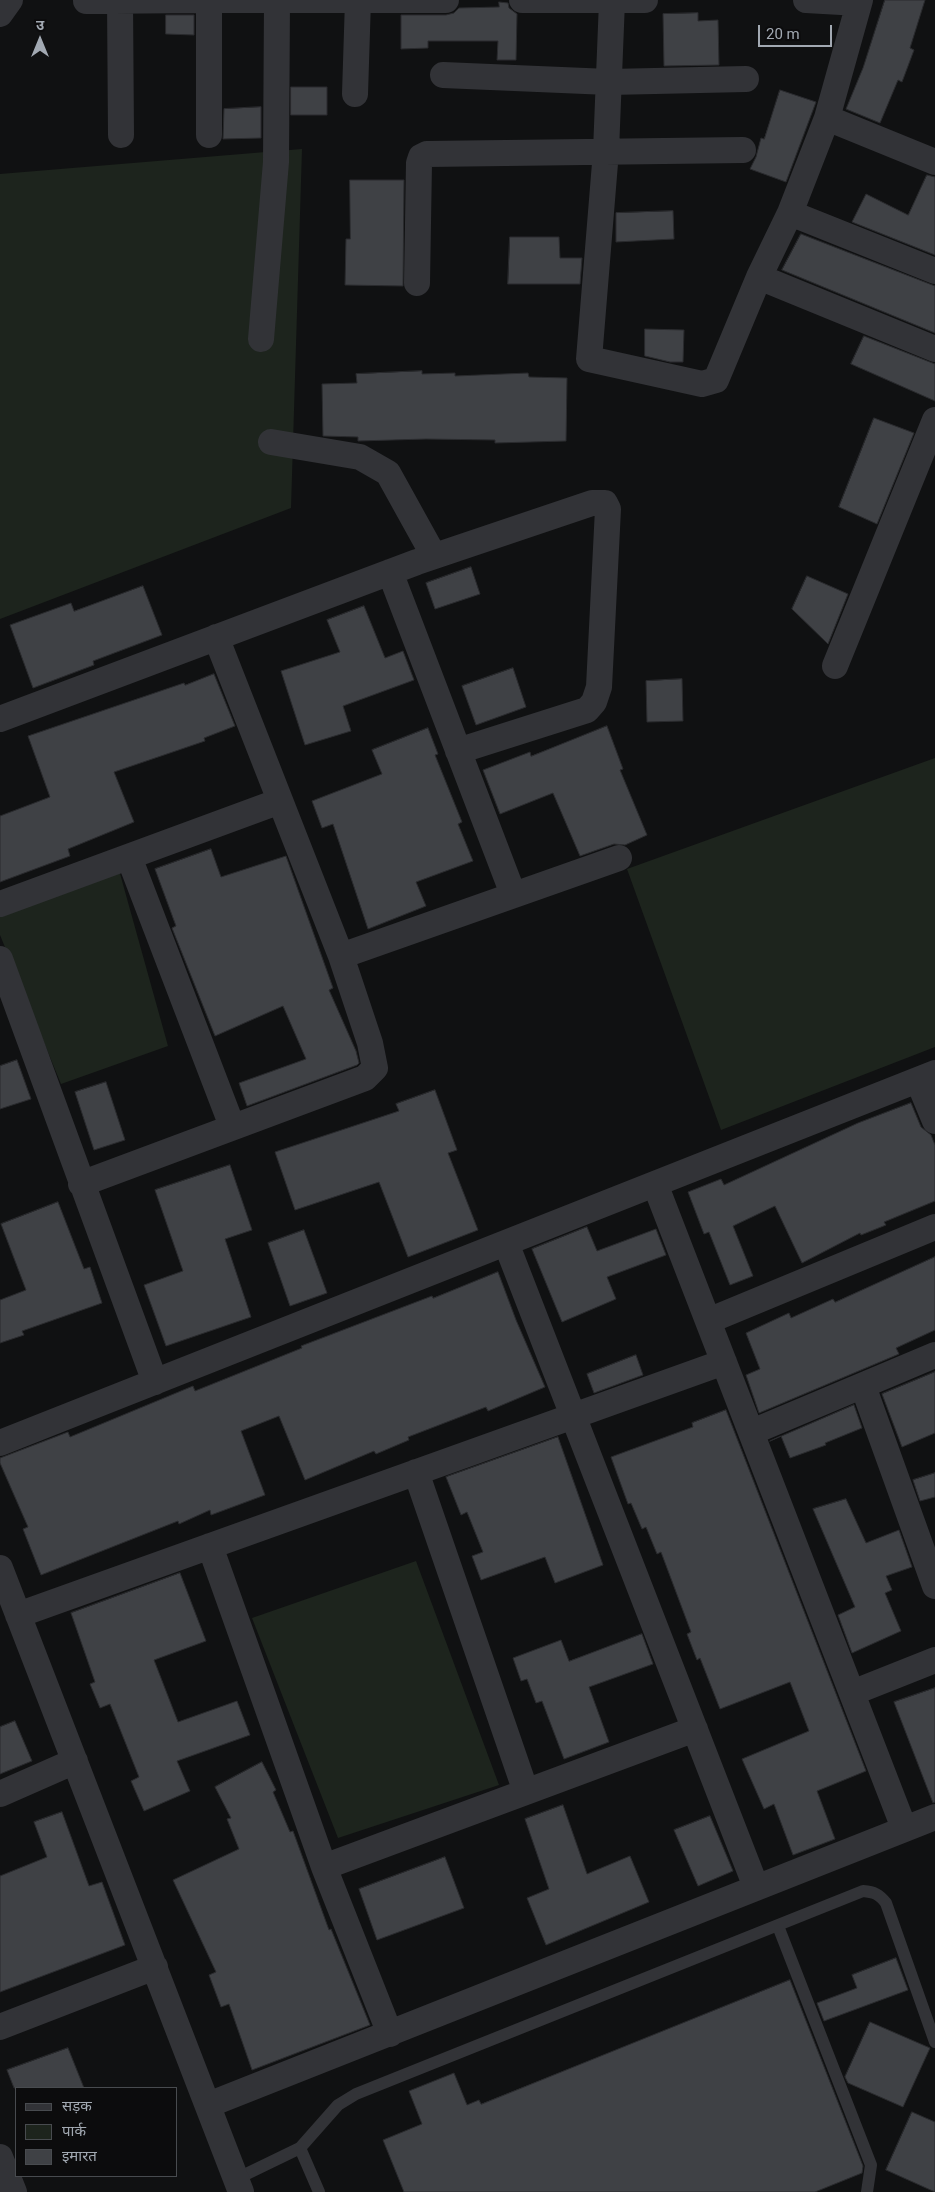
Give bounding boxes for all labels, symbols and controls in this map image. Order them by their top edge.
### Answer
north arrow [15,15,65,65]
scale bar [760,15,834,47]
text: उ [36,17,44,33]
text: 20 m [766,25,800,43]
legend [15,2087,178,2177]
text: सड़क [62,2097,92,2115]
text: पार्क [62,2122,86,2140]
text: इमारत [62,2147,97,2165]

